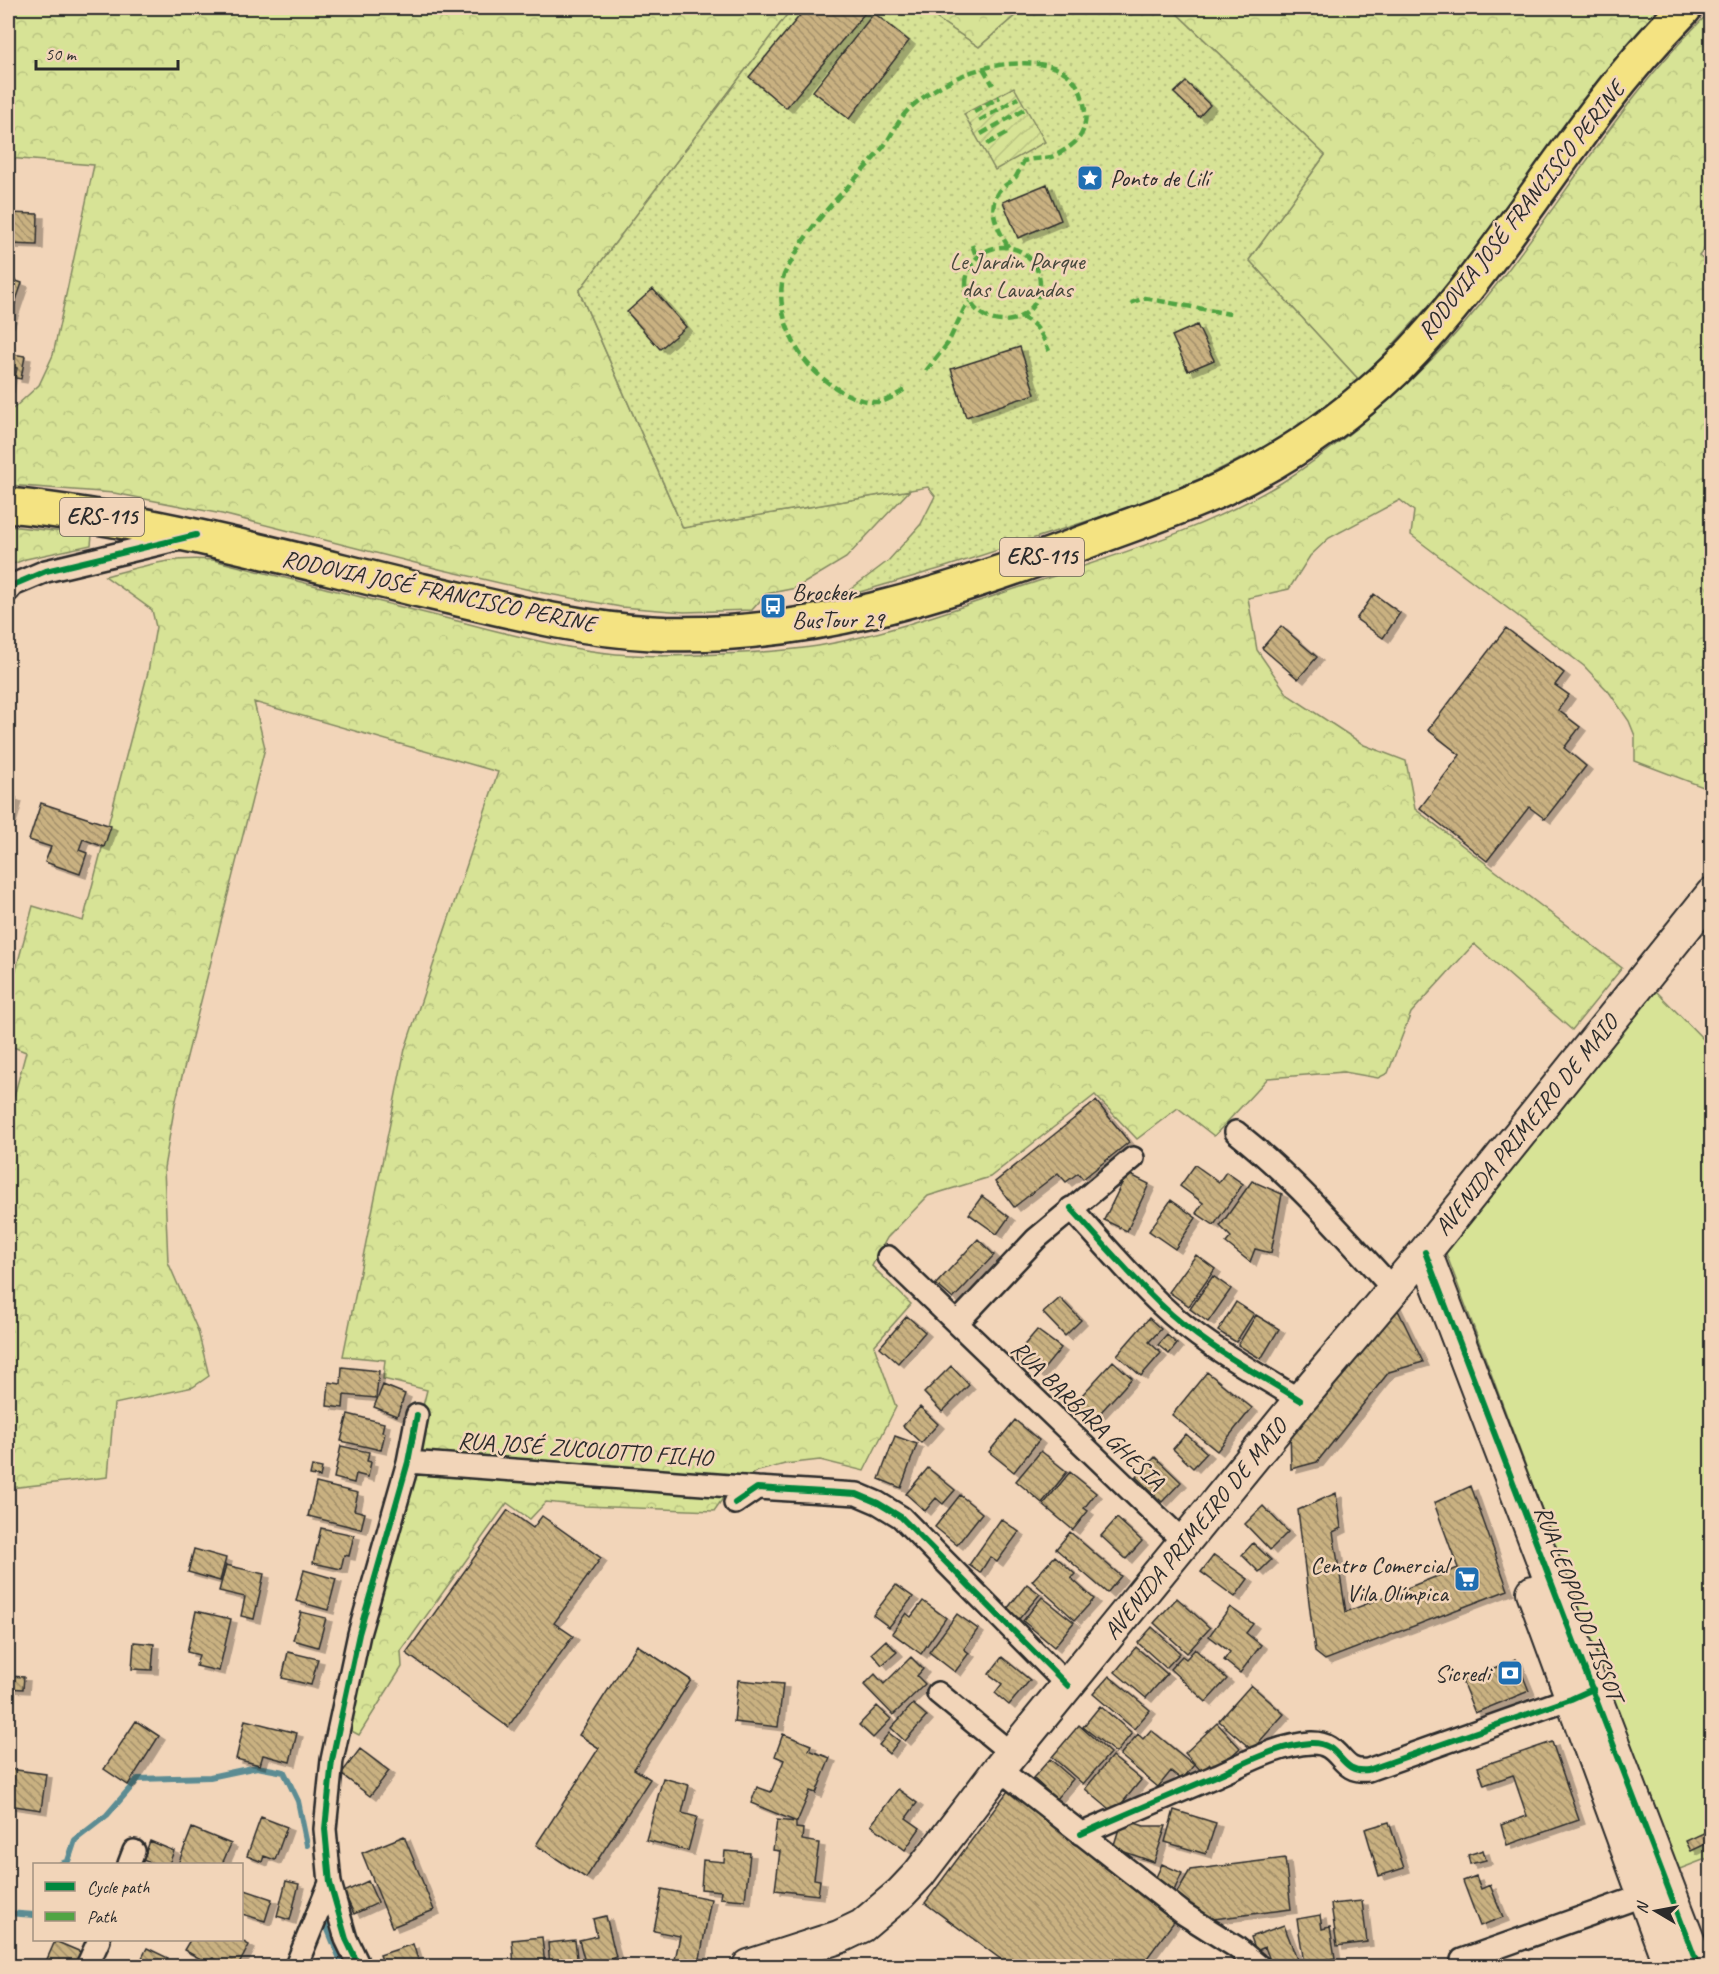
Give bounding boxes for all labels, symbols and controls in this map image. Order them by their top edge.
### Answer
scale bar [36,33,178,71]
text: 50 m [45,43,78,65]
street label: RODOVIA JOSÉ FRANCISCO PERINE [1411,73,1633,345]
place icon: Ponto de Lilí [1075,163,1105,193]
place label: Ponto de Lilí [1110,163,1213,193]
park label: Le Jardin Parque das Lavandas [950,246,1087,304]
road number: ERS-115 [60,498,144,536]
road number: ERS-115 [1000,538,1084,576]
street label: RODOVIA JOSÉ FRANCISCO PERINE [280,543,601,640]
place label: Brocker BusTour 29 [792,577,886,635]
bus stop icon: Brocker BusTour 29 [758,591,788,621]
street label: AVENIDA PRIMEIRO DE MAIO [1428,1006,1626,1241]
street label: RUA BARBARA GHESIA [1005,1334,1172,1497]
street label: AVENIDA PRIMEIRO DE MAIO [1097,1410,1295,1645]
street label: RUA JOSÉ ZUCOLOTTO FILHO [457,1425,716,1473]
street label: RUA LEOPOLDO TISSOT [1528,1501,1632,1710]
place label: Centro Comercial Vila Olímpica [1310,1550,1452,1608]
supermarket icon: Centro Comercial Vila Olímpica [1452,1564,1482,1594]
place label: Sicredi [1434,1658,1494,1688]
bank icon: Sicredi [1495,1658,1525,1688]
legend [33,1863,243,1941]
text: Cycle path [87,1876,150,1898]
north arrow [1626,1881,1686,1941]
text: N [1632,1899,1653,1915]
text: Path [87,1906,117,1928]

